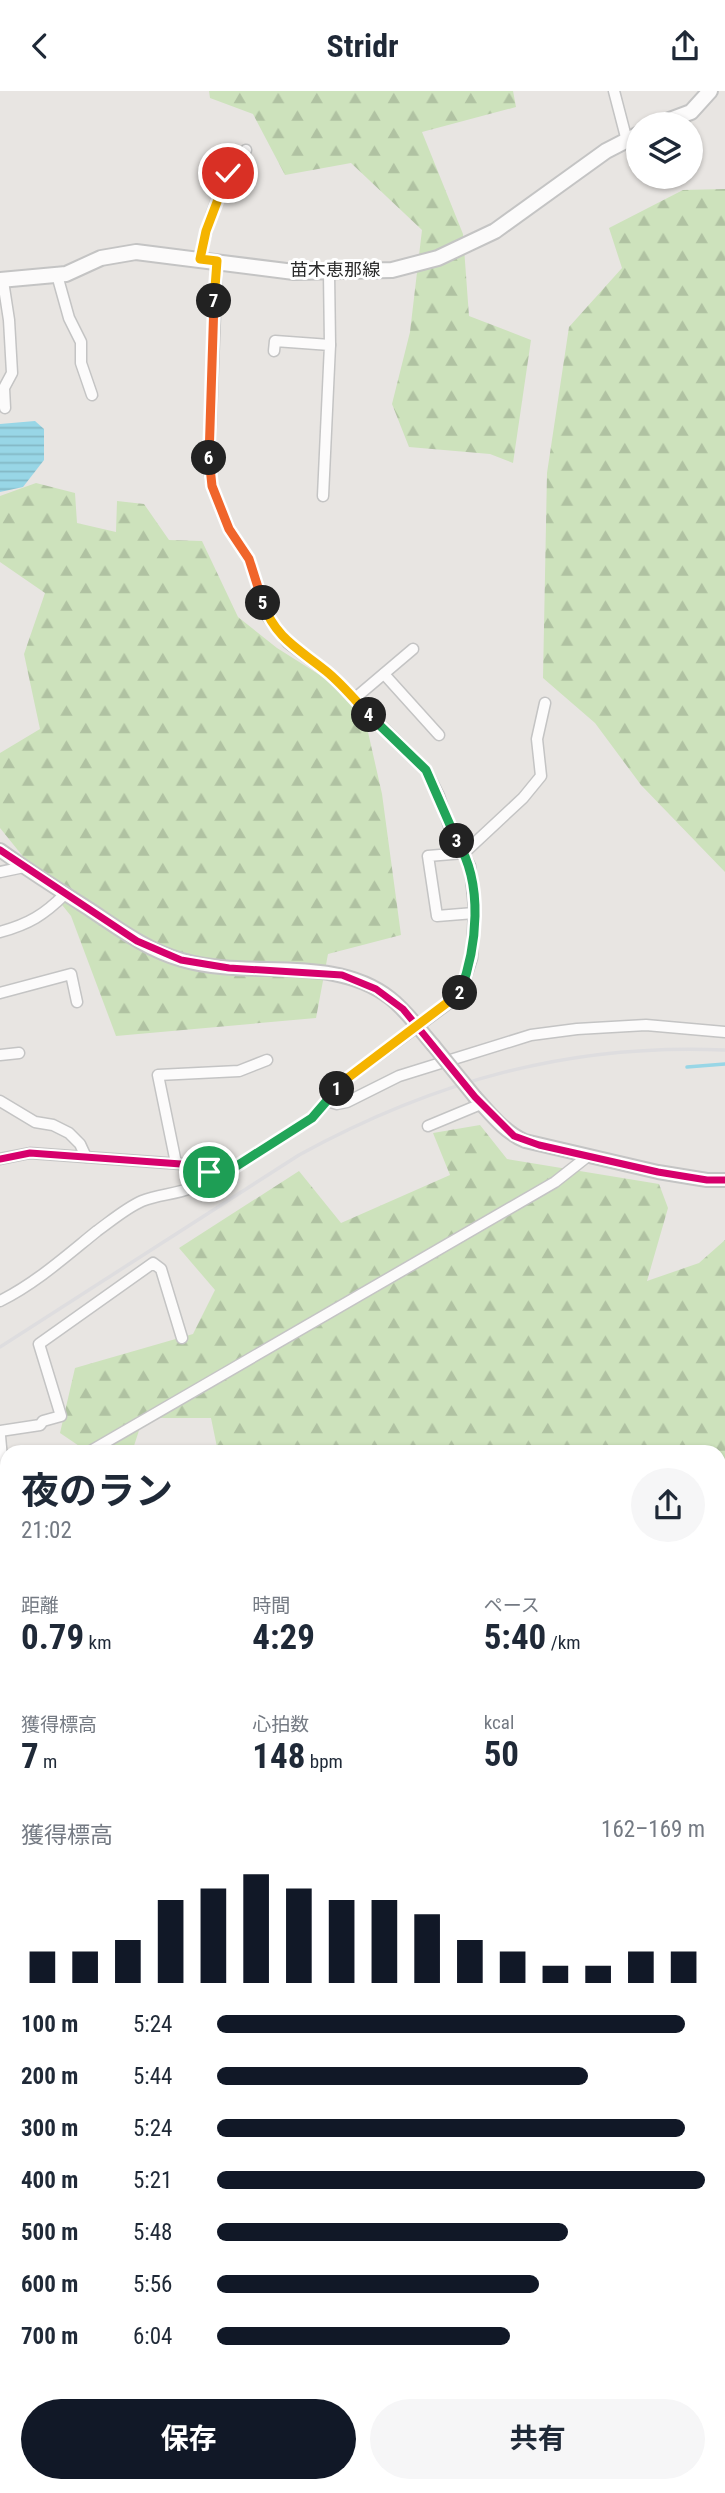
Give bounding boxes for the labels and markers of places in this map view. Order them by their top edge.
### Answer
pin [198,143,258,203]
pin: 7 [196,283,232,319]
pin: 6 [192,441,227,475]
pin: 5 [246,585,280,621]
pin: 4 [352,697,386,733]
pin: 3 [440,823,475,859]
pin: 2 [442,975,477,1011]
pin: 1 [320,1072,354,1107]
pin [179,1142,239,1202]

